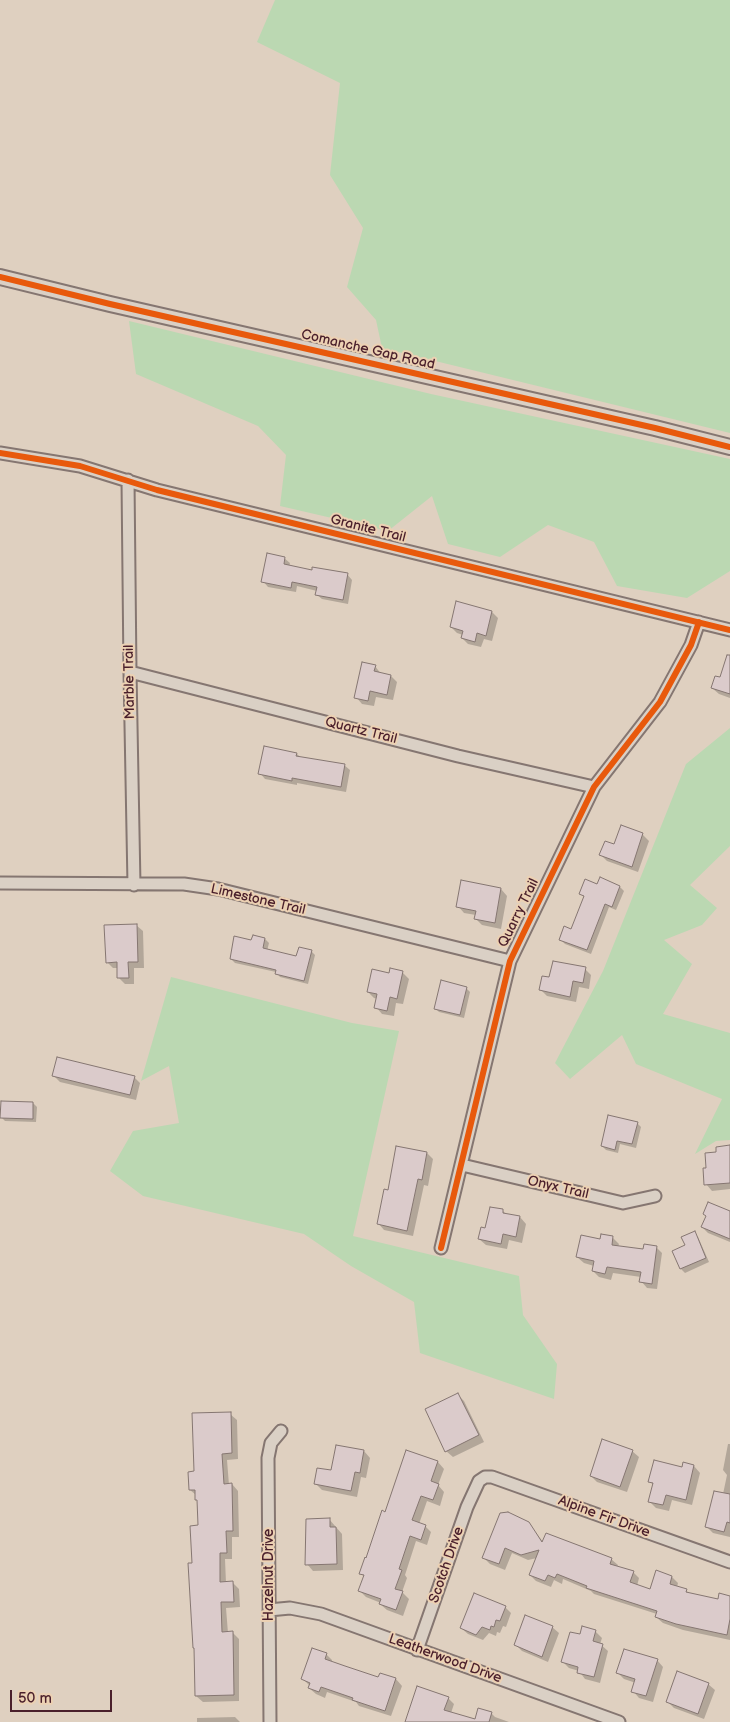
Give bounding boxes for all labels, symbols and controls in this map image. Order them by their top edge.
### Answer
street label: Comanche Gap Road [299,326,437,374]
street label: Granite Trail [329,512,407,546]
street label: Marble Trail [121,644,139,720]
street label: Quartz Trail [323,714,399,748]
street label: Quarry Trail [495,876,543,950]
street label: Limestone Trail [209,881,307,919]
street label: Onyx Trail [526,1173,590,1203]
street label: Alpine Fir Drive [556,1493,652,1541]
street label: Scotch Drive [426,1525,468,1605]
street label: Hazelnut Drive [261,1529,277,1621]
street label: Leatherwood Drive [386,1631,504,1687]
scale bar [12,1680,115,1712]
text: 50 m [18,1689,52,1708]

